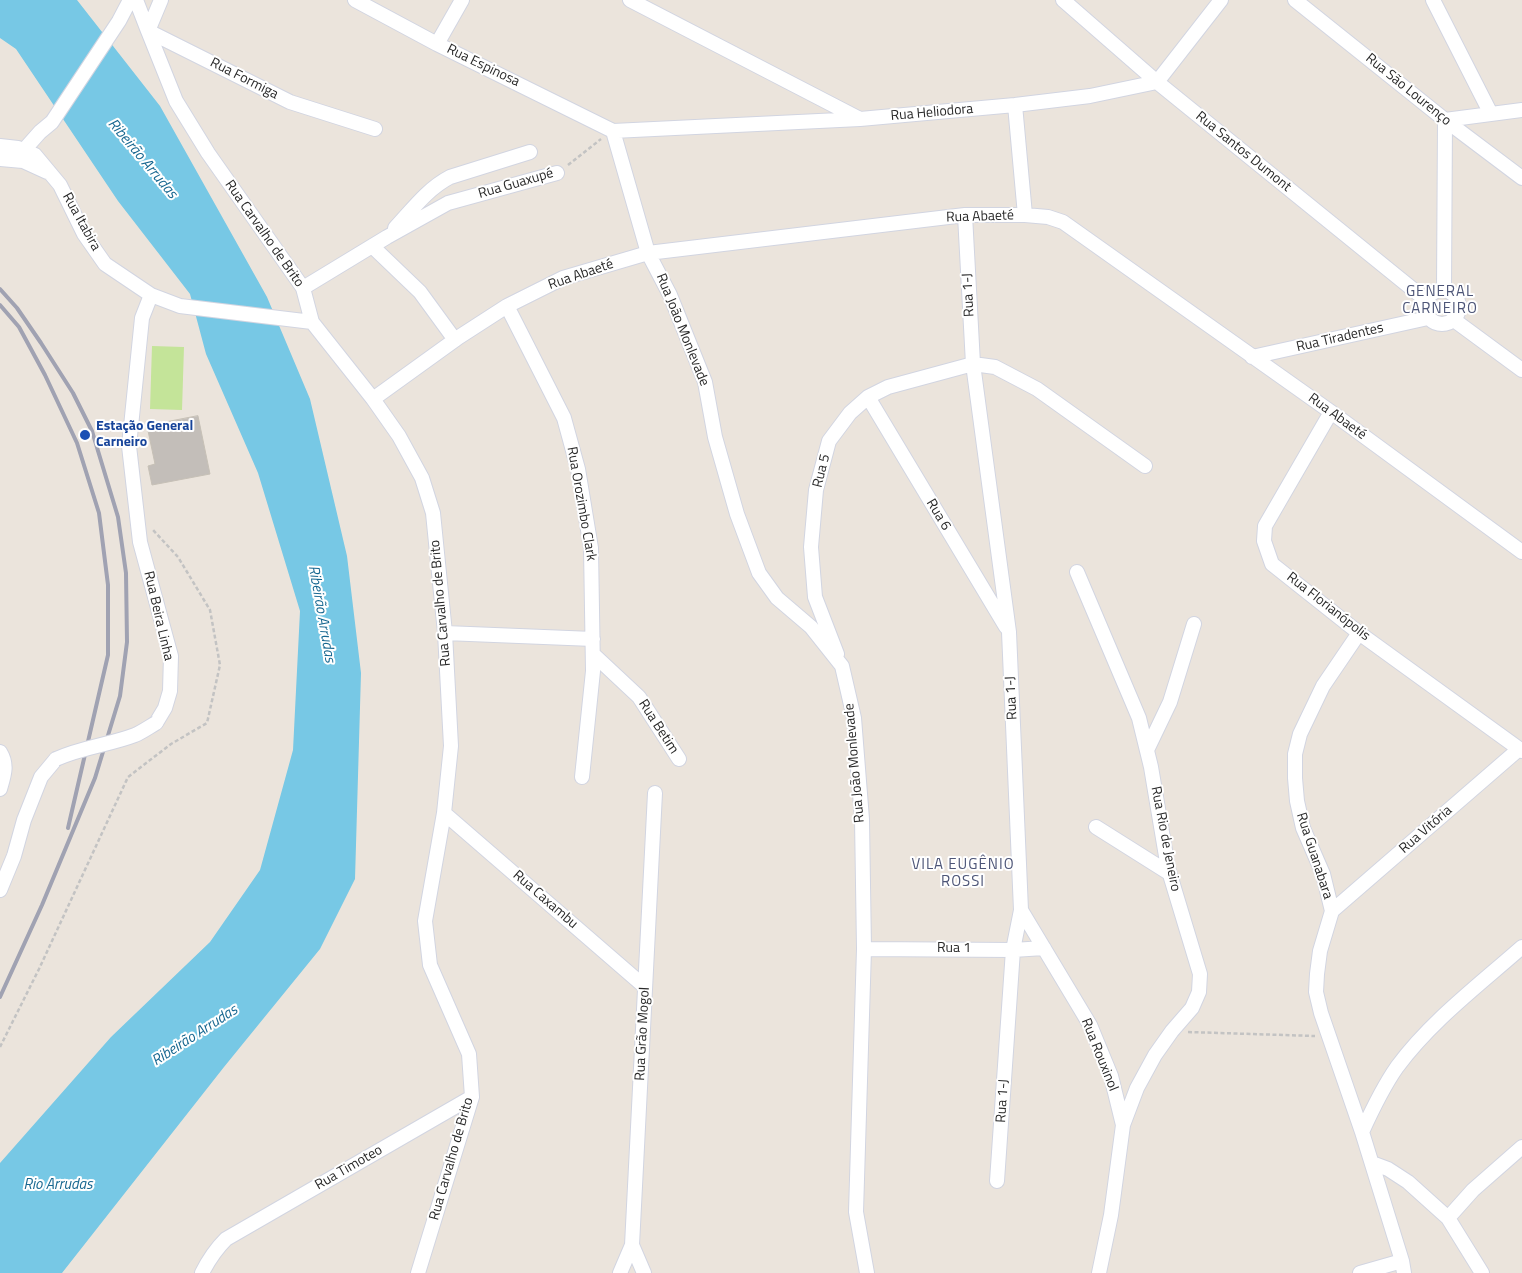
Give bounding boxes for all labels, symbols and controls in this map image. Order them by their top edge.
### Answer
street label: Rua Espinosa [444,41,522,91]
street label: Rua São Lourenço [1362,50,1454,130]
street label: Rua Formiga [207,55,281,103]
street label: Rua Heliodora [890,101,974,125]
street label: Rua Santos Dumont [1192,108,1294,196]
water label: Ribeirão Arrudas [103,115,181,203]
street label: Rua Guaxupé [476,165,556,203]
street label: Rua Carvalho de Brito [221,177,307,291]
street label: Rua Itabira [58,190,104,254]
street label: Rua Abaeté [946,207,1014,227]
street label: Rua Abaeté [546,256,616,294]
street label: Rua João Monlevade [652,271,712,389]
street label: Rua 1-J [959,273,979,317]
district label: GENERAL CARNEIRO [1401,283,1479,318]
street label: Rua Tiradentes [1295,320,1385,356]
street label: Rua Abaeté [1305,390,1369,444]
place label: Estação General Carneiro [96,419,193,452]
marker: Estação General Carneiro [78,428,92,442]
street label: Rua Orozimbo Clark [563,446,599,562]
street label: Rua 5 [810,452,834,490]
street label: Rua 6 [922,496,954,534]
street label: Rua Carvalho de Brito [427,539,455,667]
water label: Ribeirão Arrudas [304,564,338,664]
street label: Rua Beira Linha [140,569,176,663]
street label: Rua Florianópolis [1283,569,1373,645]
street label: Rua 1-J [1002,676,1022,720]
street label: Rua Betim [634,697,682,757]
street label: Rua João Monlevade [841,703,869,823]
street label: Rua Rio de Jeneiro [1147,785,1183,893]
street label: Rua Vitória [1396,802,1456,858]
street label: Rua Guanabara [1292,811,1336,901]
district label: VILA EUGÊNIO ROSSI [910,856,1016,891]
street label: Rua Caxambu [509,867,581,933]
street label: Rua 1 [937,941,971,957]
street label: Rua Grão Mogol [632,987,654,1081]
water label: Ribeirão Arrudas [149,1002,241,1070]
street label: Rua Rouxinol [1077,1016,1121,1094]
street label: Rua 1-J [993,1079,1013,1123]
street label: Rua Carvalho de Brito [426,1096,478,1222]
street label: Rua Timoteo [312,1142,386,1194]
water label: Rio Arrudas [24,1176,92,1194]

